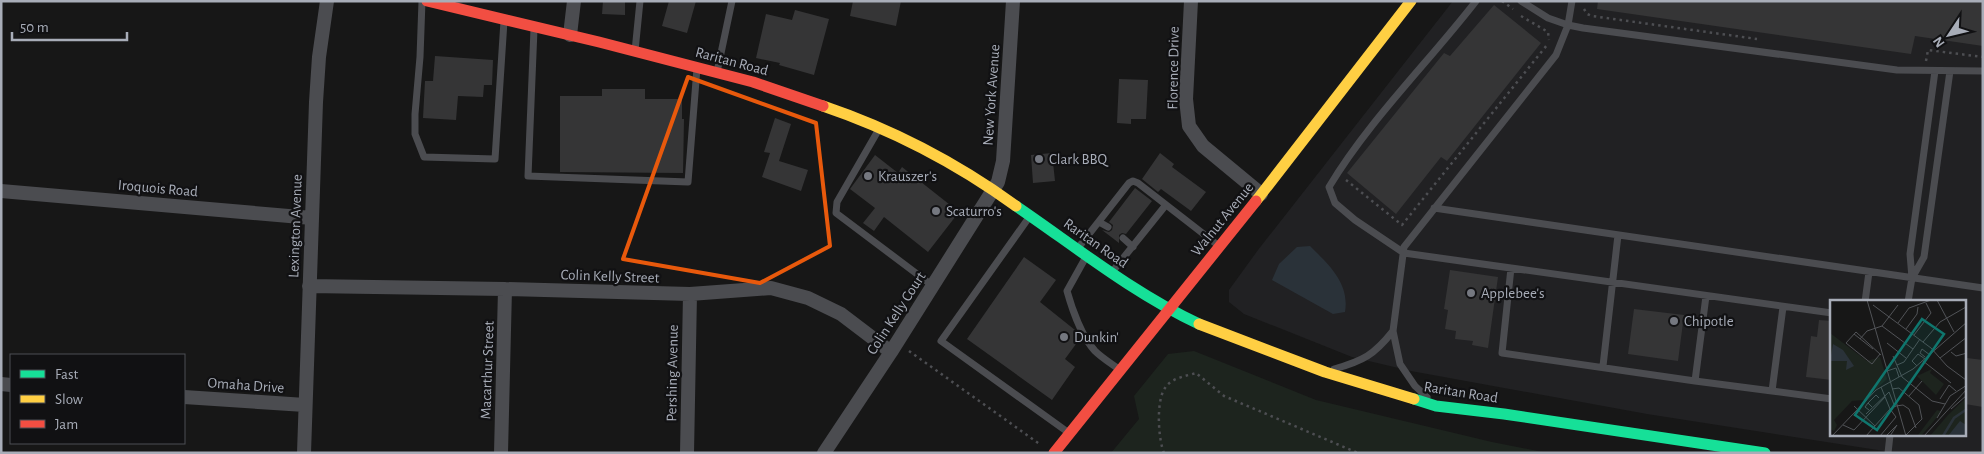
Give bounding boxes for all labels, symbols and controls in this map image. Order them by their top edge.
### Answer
scale bar [12,10,128,42]
north arrow [1924,10,1974,60]
text: 50 m [20,20,49,35]
street label: Florence Drive [1165,26,1182,110]
text: N [1931,34,1948,50]
street label: New York Avenue [980,44,1003,146]
street label: Raritan Road [694,45,770,78]
place label: Clark BBQ [1049,152,1109,167]
marker: Clark BBQ [1033,153,1045,165]
place label: Krauszer's [878,169,937,184]
marker: Krauszer's [862,170,874,182]
street label: Lexington Avenue [286,174,305,278]
street label: Iroquois Road [117,178,199,199]
street label: Walnut Avenue [1188,180,1256,259]
place label: Scaturro's [946,204,1002,219]
marker: Scaturro's [930,205,942,217]
street label: Raritan Road [1061,216,1131,271]
street label: Colin Kelly Street [560,267,660,286]
street label: Colin Kelly Court [864,269,929,357]
place label: Applebee's [1481,286,1544,301]
marker: Applebee's [1465,287,1477,299]
inset map [1830,300,1966,436]
place label: Chipotle [1684,314,1734,329]
marker: Chipotle [1668,315,1680,327]
street label: Macarthur Street [478,320,497,420]
street label: Pershing Avenue [664,324,681,422]
place label: Dunkin' [1074,330,1119,345]
marker: Dunkin' [1058,331,1070,343]
legend [10,354,185,444]
text: Fast [55,367,79,382]
street label: Omaha Drive [207,375,285,396]
street label: Raritan Road [1423,379,1499,406]
text: Slow [55,392,83,407]
text: Jam [55,417,78,432]

